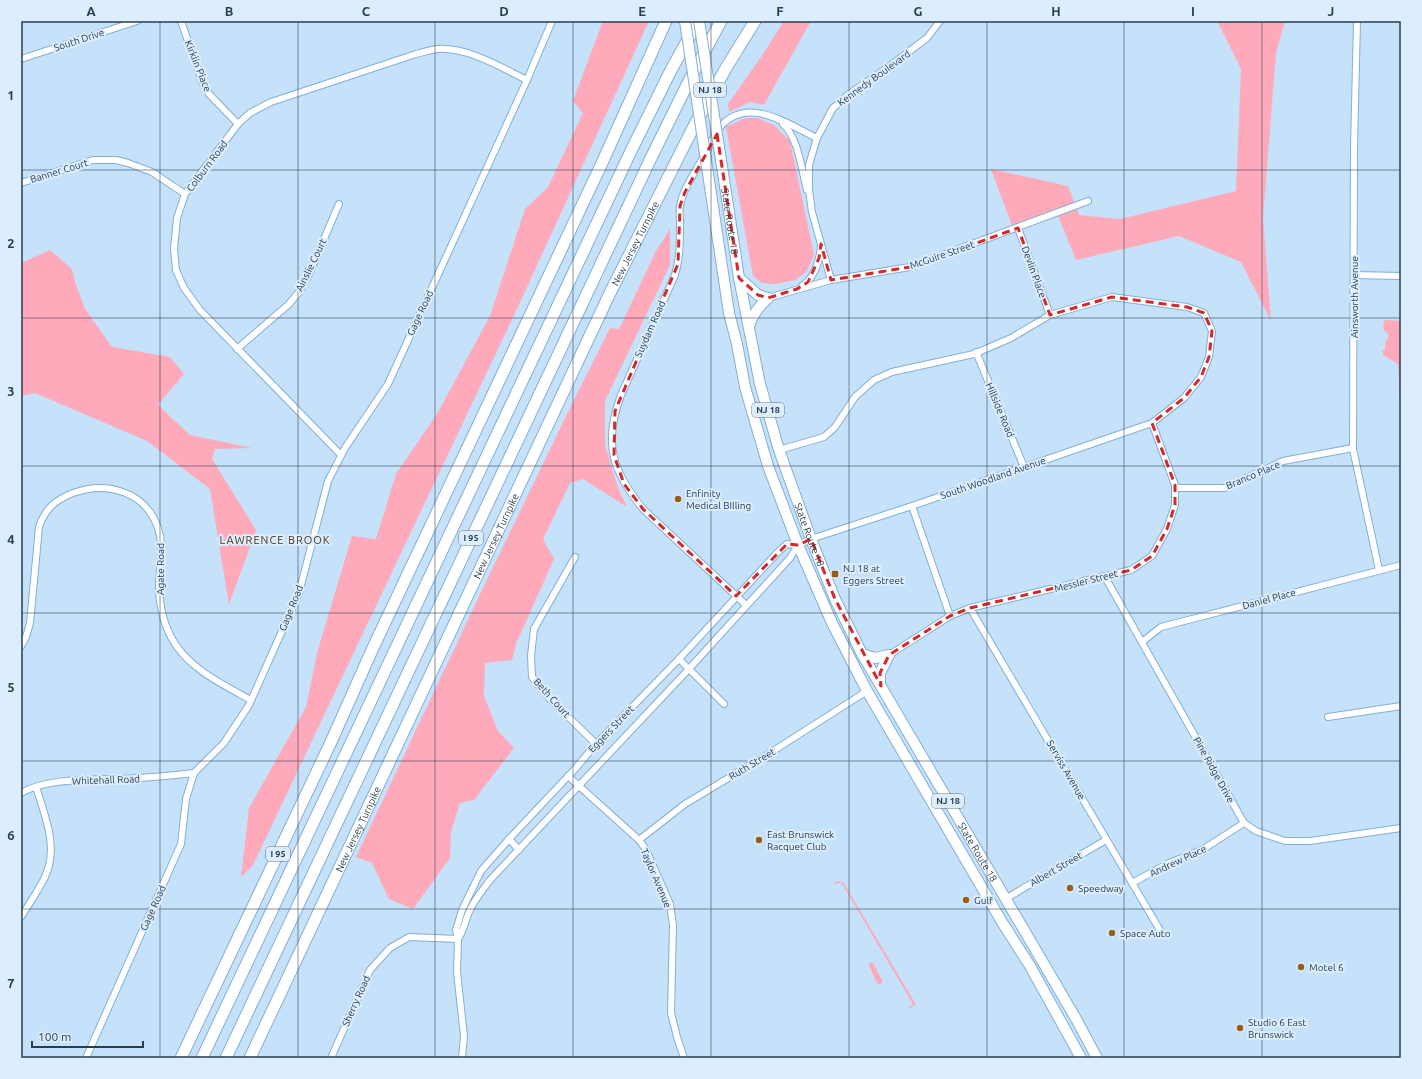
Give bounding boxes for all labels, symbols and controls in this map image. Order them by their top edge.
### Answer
text: A [86,4,96,18]
text: B [225,4,234,18]
text: C [362,4,371,18]
text: D [499,4,509,18]
text: E [638,4,646,18]
text: F [776,4,784,18]
text: G [914,4,923,18]
text: H [1051,4,1061,18]
text: I [1191,4,1195,18]
text: J [1328,4,1334,18]
street label: South Drive [52,27,106,53]
street label: Kirklin Place [183,39,213,93]
street label: Kennedy Boulevard [836,48,913,108]
road number: NJ 18 [694,83,726,97]
text: 1 [7,88,15,102]
street label: Colburn Road [184,138,230,194]
street label: Banner Court [29,157,89,185]
street label: State Route 18 [720,187,741,256]
street label: New Jersey Turnpike [609,199,661,288]
text: 2 [7,236,15,250]
street label: Ainslie Court [294,237,329,293]
street label: McGuire Street [908,239,976,271]
street label: Devlin Place [1020,245,1048,299]
street label: Ainsworth Avenue [1349,256,1360,338]
street label: Gage Road [405,289,435,337]
street label: Suydam Road [633,299,667,359]
street label: Hillside Road [984,381,1016,439]
text: 3 [7,384,15,398]
road number: NJ 18 [752,403,784,417]
street label: South Woodland Avenue [939,455,1047,501]
street label: Branco Place [1224,459,1282,491]
place label: Enfinity Medical BIlling [686,488,751,511]
street label: New Jersey Turnpike [471,491,521,580]
marker: Enfinity Medical BIlling [673,494,683,504]
street label: State Route 18 [793,501,827,568]
road number: I 95 [459,531,483,545]
text: 4 [7,532,15,546]
district label: LAWRENCE BROOK [219,534,331,546]
street label: Agate Road [155,543,166,595]
place label: NJ 18 at Eggers Street [843,563,904,586]
street label: Messler Street [1053,568,1119,594]
marker: NJ 18 at Eggers Street [830,569,840,579]
street label: Gage Road [277,583,305,632]
street label: Daniel Place [1241,587,1297,611]
street label: Beth Court [531,676,573,720]
text: 5 [7,680,15,694]
street label: Eggers Street [586,703,636,755]
street label: Pine Ridge Drive [1191,735,1237,805]
street label: Serviss Avenue [1045,738,1087,802]
street label: Ruth Street [727,746,777,782]
street label: Whitehall Road [72,773,140,787]
street label: New Jersey Turnpike [333,785,383,874]
road number: NJ 18 [932,794,964,808]
street label: State Route 18 [956,820,1000,884]
text: 6 [7,828,15,842]
place label: East Brunswick Racquet Club [767,829,834,852]
marker: East Brunswick Racquet Club [754,835,764,845]
street label: Andrew Place [1148,843,1208,879]
road number: I 95 [266,847,290,861]
street label: Taylor Avenue [639,847,673,909]
street label: Albert Street [1028,850,1084,888]
marker: Speedway [1065,883,1075,893]
place label: Speedway [1078,883,1124,894]
street label: Gage Road [138,884,168,932]
marker: Gulf [961,895,971,905]
place label: Gulf [974,895,993,906]
marker: Space Auto [1107,928,1117,938]
place label: Space Auto [1120,928,1171,939]
marker: Motel 6 [1296,962,1306,972]
place label: Motel 6 [1309,962,1344,973]
street label: Sherry Road [340,974,372,1028]
text: 7 [7,976,15,990]
place label: Studio 6 East Brunswick [1248,1017,1306,1040]
scale bar [32,1023,143,1049]
marker: Studio 6 East Brunswick [1235,1023,1245,1033]
text: 100 m [38,1030,71,1043]

